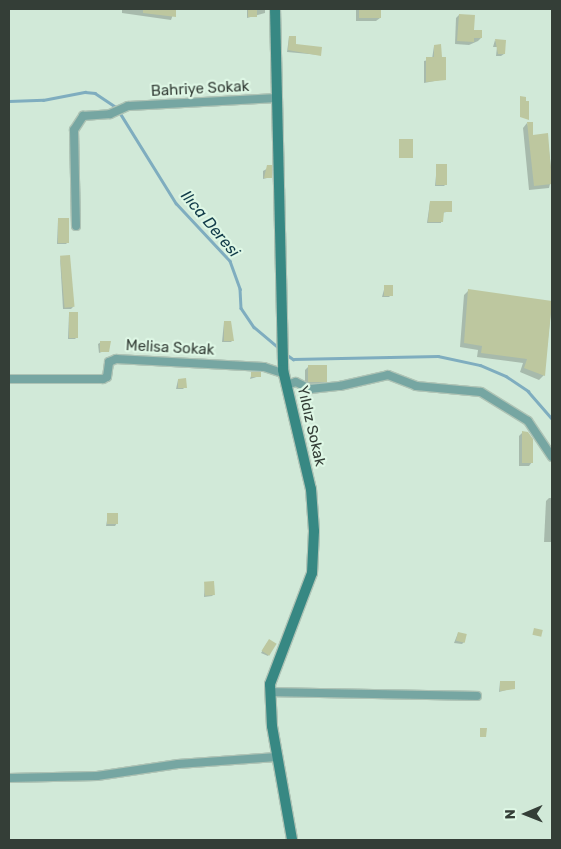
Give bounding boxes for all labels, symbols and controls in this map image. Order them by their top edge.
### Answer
street label: Bahriye Sokak [150,77,250,101]
water label: Ilıca Deresi [177,187,243,261]
street label: Melisa Sokak [125,337,215,359]
street label: Yıldız Sokak [293,384,329,468]
north arrow [501,789,551,839]
text: N [502,809,519,819]

